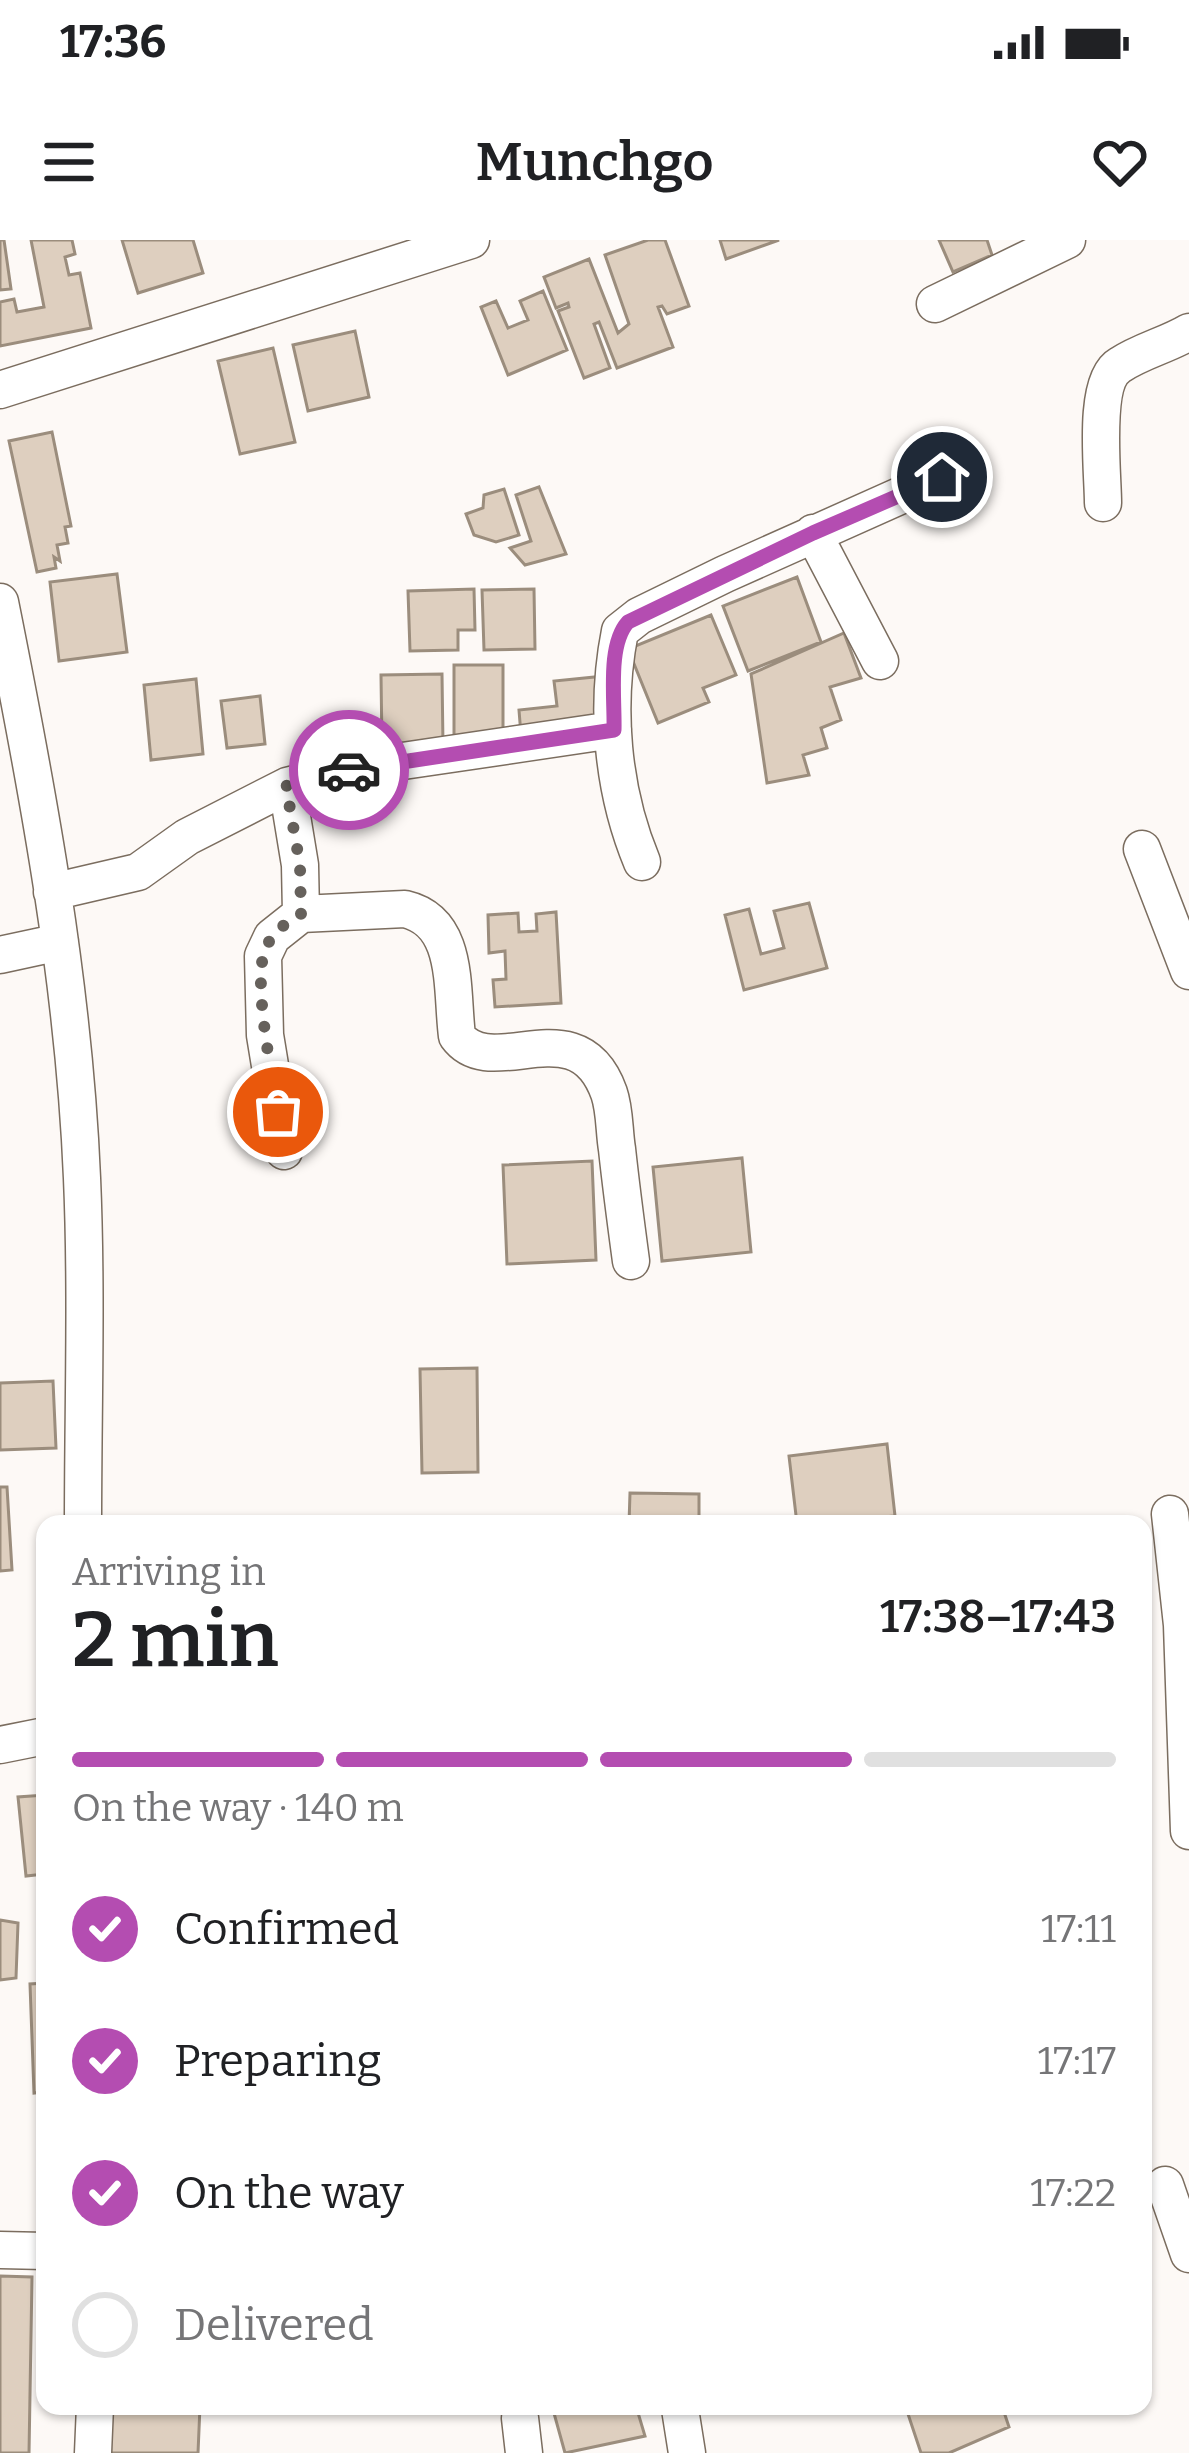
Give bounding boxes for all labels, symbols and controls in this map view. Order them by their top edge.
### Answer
text: 17:36 [60,15,166,69]
icon: menu [36,129,102,195]
icon: heart [1087,129,1153,195]
text: Munchgo [475,130,714,194]
pin [891,426,993,528]
icon: home [909,444,975,510]
courier [289,710,409,830]
icon: car [316,737,382,803]
pin [227,1061,329,1163]
icon: bag [245,1079,311,1145]
text: Arriving in [72,1549,266,1595]
text: 17:38–17:43 [880,1590,1116,1644]
text: 2 min [72,1593,279,1687]
text: On the way · 140 m [72,1785,404,1831]
icon: check [72,1896,138,1962]
text: Confirmed [174,1902,399,1956]
text: 17:11 [1041,1906,1116,1952]
icon: check [72,2028,138,2094]
text: Preparing [174,2034,382,2088]
text: 17:17 [1038,2038,1116,2084]
icon: check [72,2160,138,2226]
text: On the way [174,2166,404,2220]
text: 17:22 [1030,2170,1116,2216]
text: Delivered [174,2298,374,2352]

